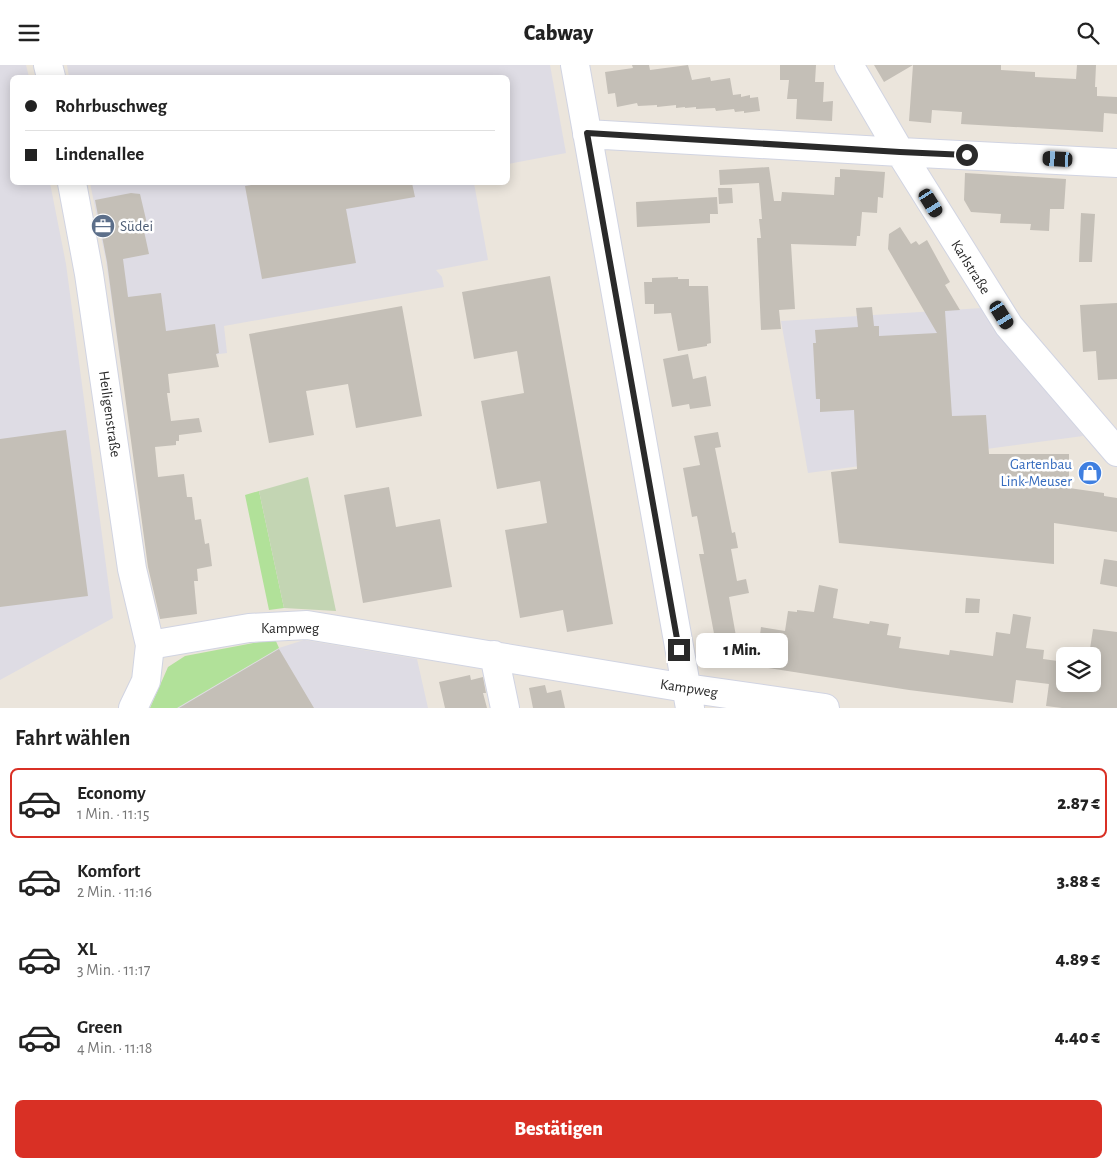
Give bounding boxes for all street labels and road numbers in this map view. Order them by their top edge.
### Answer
street label: Karlstraße [948,238,993,297]
street label: Heiligenstraße [96,370,123,458]
street label: Kampweg [261,621,320,636]
street label: Kampweg [659,677,720,701]

